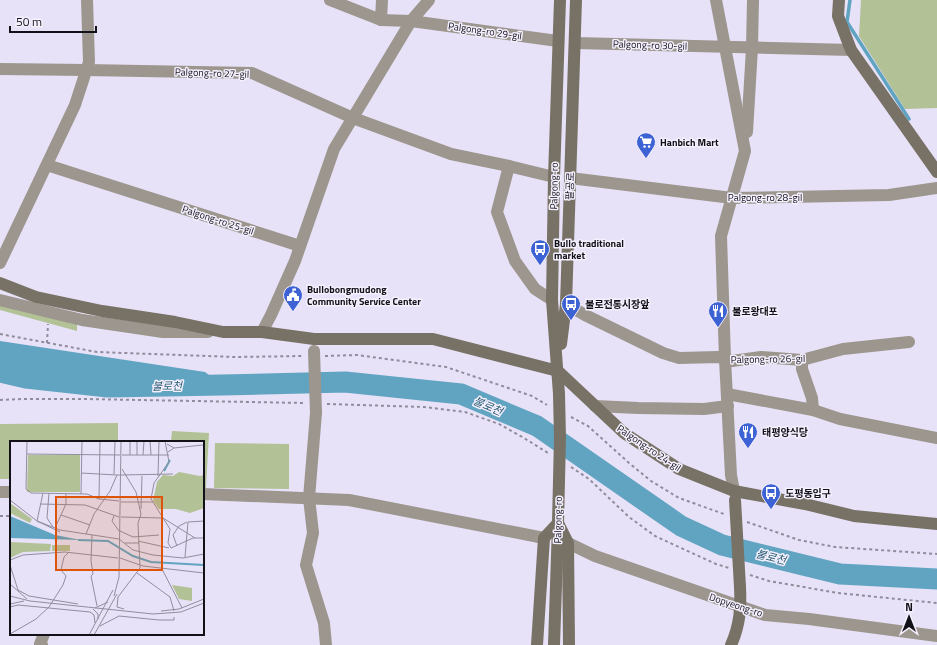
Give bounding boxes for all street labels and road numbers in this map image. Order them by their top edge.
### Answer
street label: Palgong-ro 29-gil [447,18,523,44]
street label: Palgong-ro 30-gil [613,36,687,54]
street label: Palgong-ro 27-gil [175,64,249,82]
street label: Palgong-ro [546,162,562,210]
street label: 팔공로 [562,172,578,200]
street label: Palgong-ro 28-gil [728,190,802,205]
street label: Palgong-ro 25-gil [180,201,256,239]
street label: Palgong-ro 26-gil [731,351,805,367]
street label: Palgong-ro 24-gil [614,421,684,475]
street label: Palgong-ro [550,496,566,544]
street label: Dopyeong-ro [707,589,765,621]

